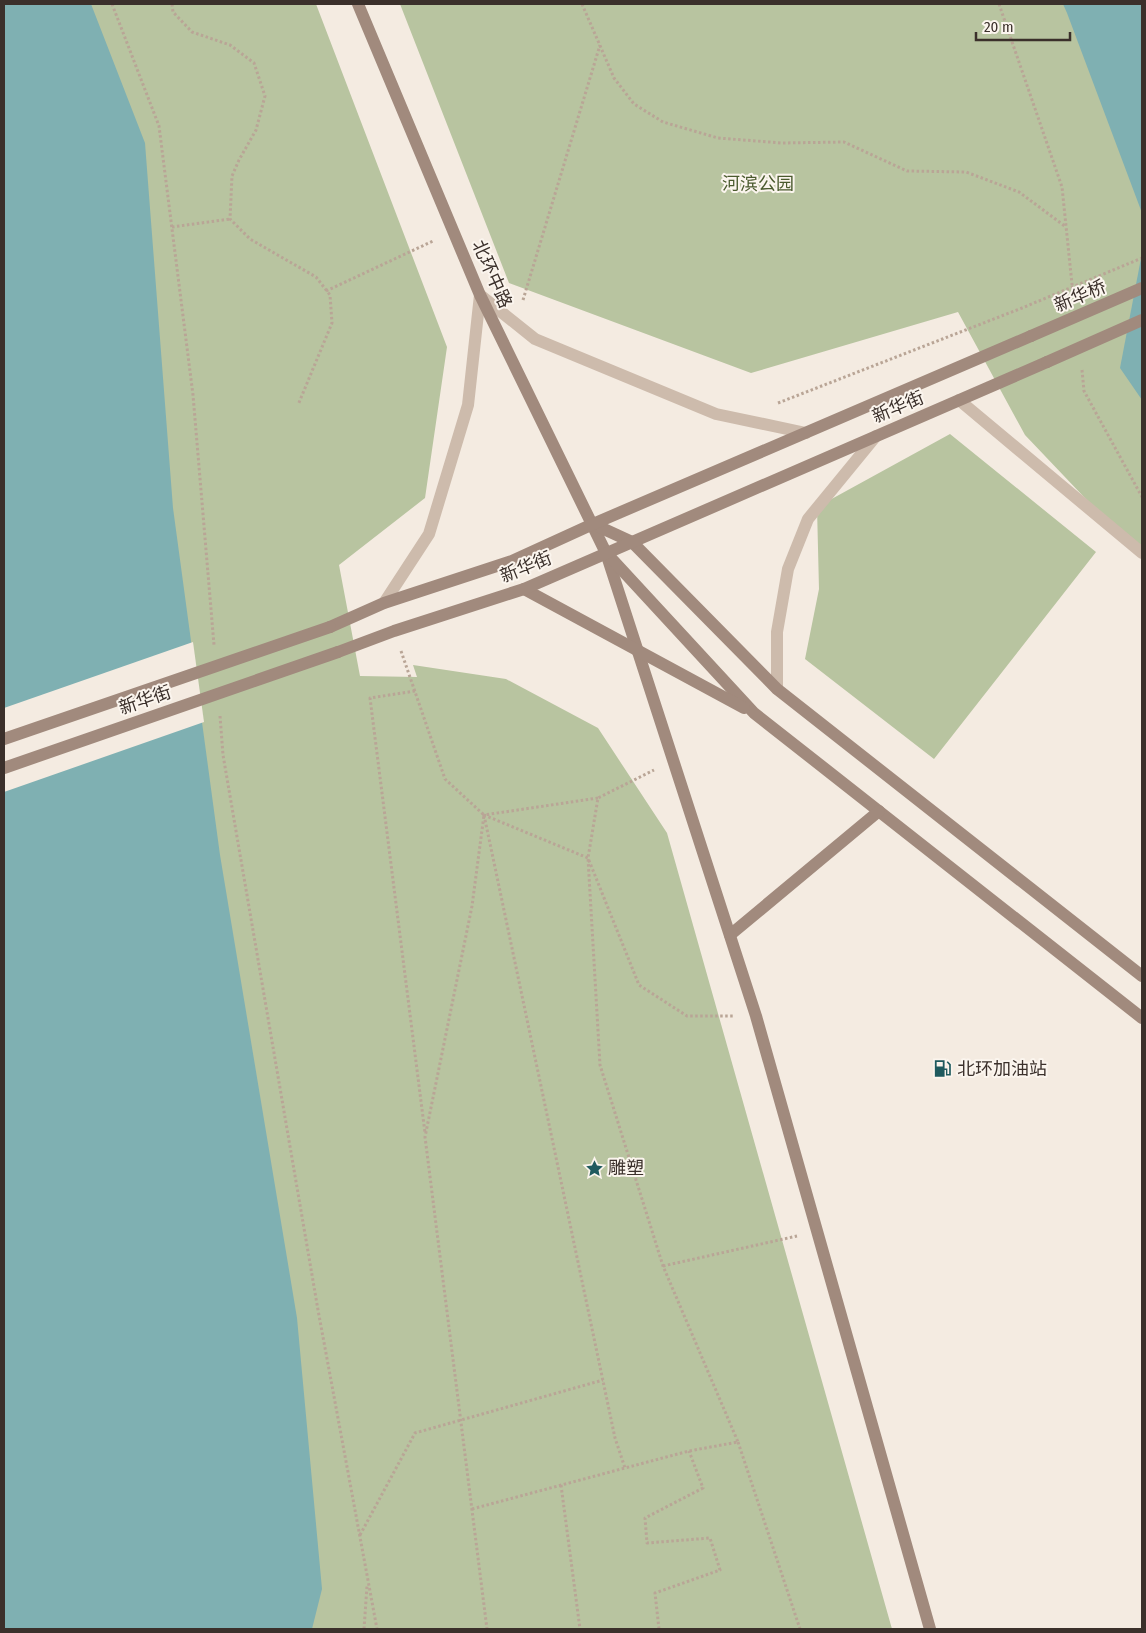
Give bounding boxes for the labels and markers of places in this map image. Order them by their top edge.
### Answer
place label: 北环加油站 [957,1058,1047,1080]
fuel station icon: 北环加油站 [933,1059,953,1079]
place label: 雕塑 [608,1157,644,1179]
place icon: 雕塑 [584,1158,604,1178]

